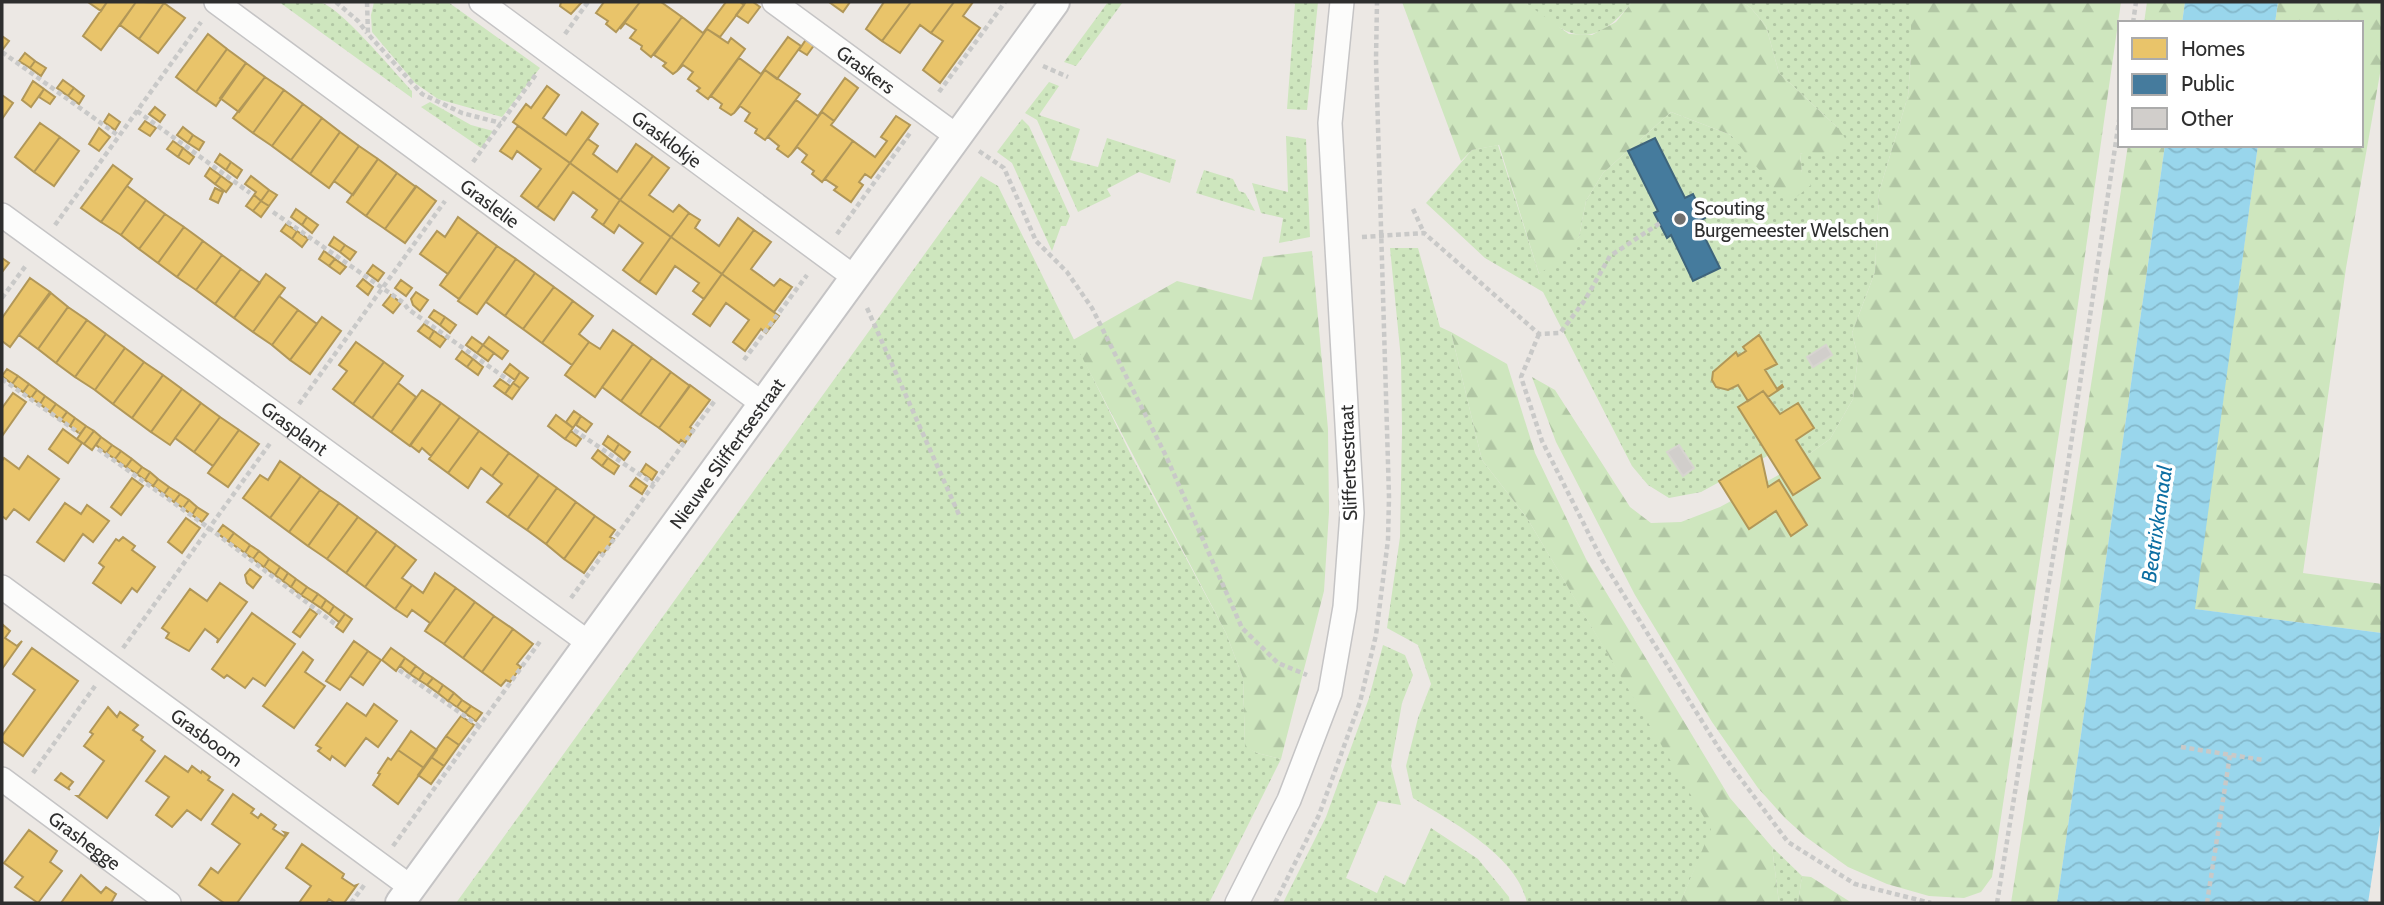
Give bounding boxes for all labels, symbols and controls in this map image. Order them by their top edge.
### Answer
legend [2118,21,2363,147]
text: Homes [2181,36,2245,61]
street label: Graskers [832,41,900,99]
text: Public [2181,71,2235,96]
street label: Grasklokje [627,106,706,173]
text: Other [2181,106,2233,131]
street label: Graslelie [456,174,524,233]
place label: Scouting Burgemeester Welschen [1694,197,1889,242]
marker: Scouting Burgemeester Welschen [1672,211,1688,227]
street label: Nieuwe Sliffertsestraat [665,373,790,534]
street label: Grasplant [256,397,332,461]
street label: Sliffertsestraat [1335,404,1362,521]
water label: Beatrixkanaal [2136,464,2177,584]
street label: Grasboom [166,704,247,772]
street label: Grashegge [44,806,125,875]

